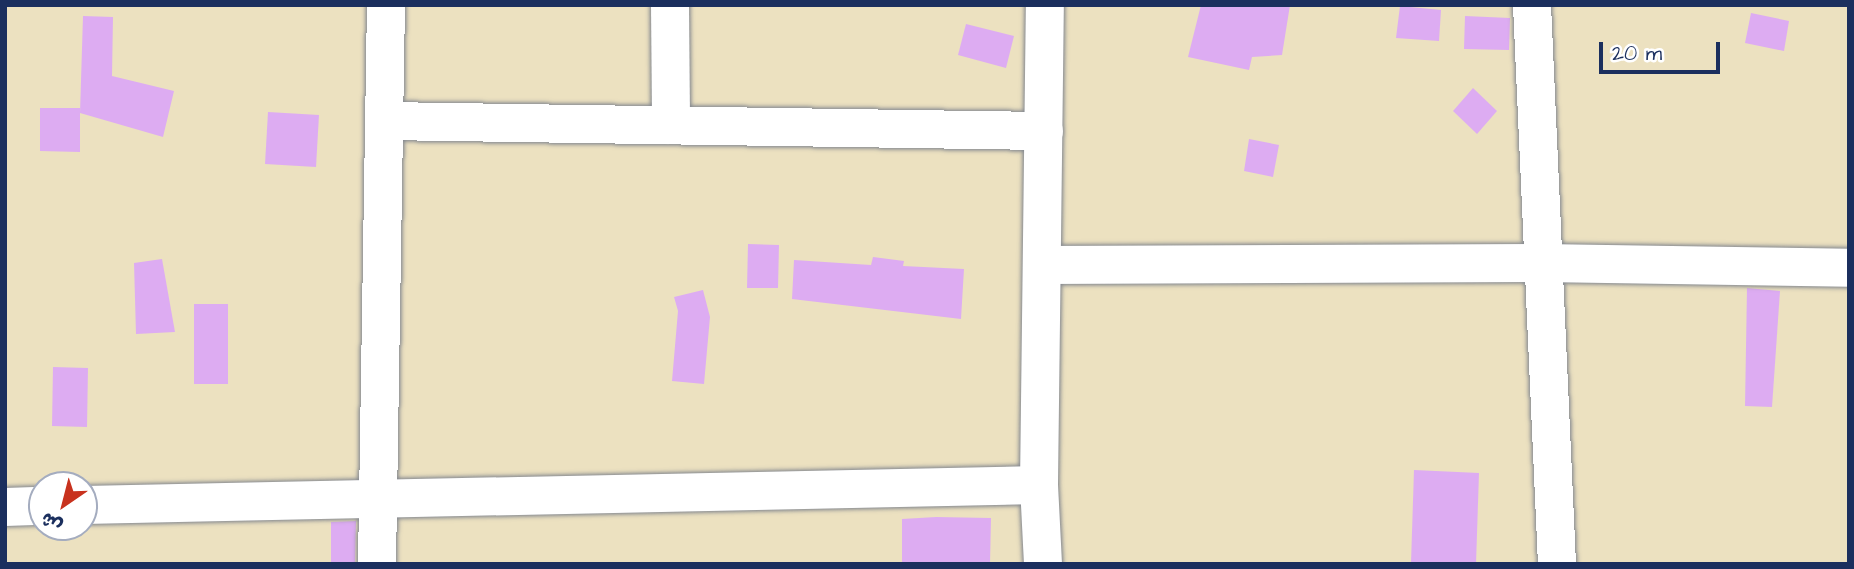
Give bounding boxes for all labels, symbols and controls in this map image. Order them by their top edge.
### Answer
scale bar [1602,28,1723,72]
text: 20 m [1612,39,1662,68]
north arrow [28,471,98,541]
text: ش [36,505,68,539]

